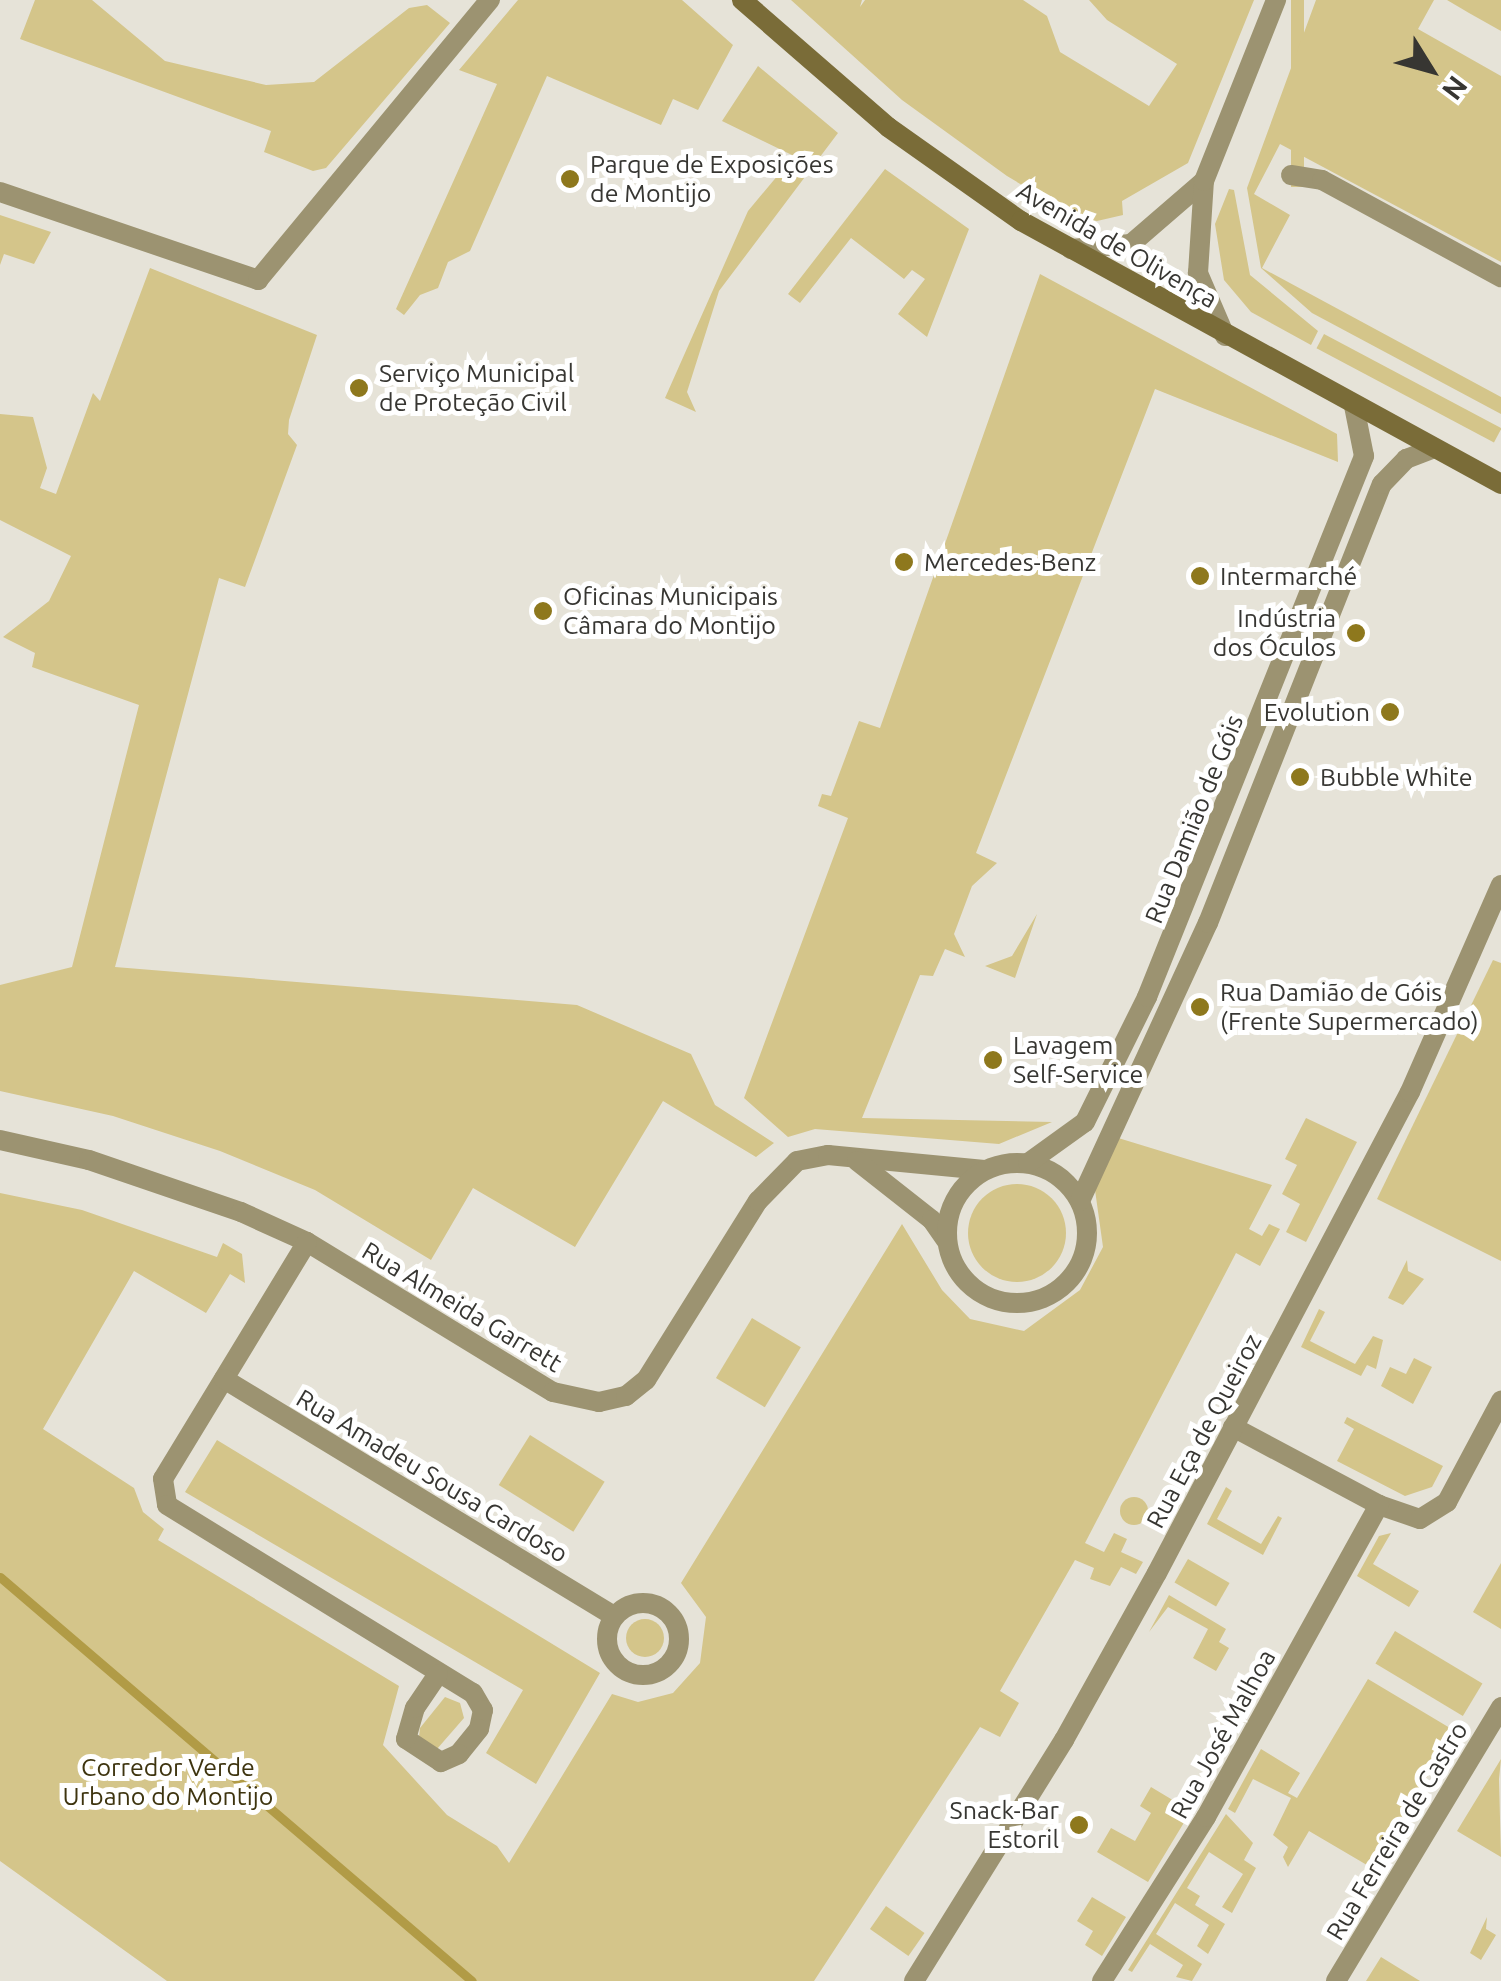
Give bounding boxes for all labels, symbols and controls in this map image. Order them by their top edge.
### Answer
north arrow [1381,20,1481,120]
text: N [1437,71,1474,106]
place label: Parque de Exposições de Montijo [590,150,833,209]
marker: Parque de Exposições de Montijo [559,168,581,190]
street label: Avenida de Olivença [1012,175,1222,315]
place label: Serviço Municipal de Proteção Civil [379,359,574,418]
marker: Serviço Municipal de Proteção Civil [348,377,370,399]
place label: Mercedes-Benz [924,547,1096,577]
marker: Mercedes-Benz [893,551,915,573]
place label: Intermarché [1220,561,1357,591]
marker: Intermarché [1189,565,1211,587]
place label: Oficinas Municipais Câmara do Montijo [563,582,778,641]
marker: Oficinas Municipais Câmara do Montijo [532,600,554,622]
place label: Indústria dos Óculos [1213,604,1336,663]
marker: Indústria dos Óculos [1345,622,1367,644]
place label: Evolution [1264,697,1370,727]
marker: Evolution [1379,701,1401,723]
street label: Rua Damião de Góis [1139,710,1249,928]
place label: Bubble White [1320,762,1472,792]
marker: Bubble White [1289,766,1311,788]
place label: Rua Damião de Góis (Frente Supermercado) [1220,978,1479,1037]
marker: Rua Damião de Góis (Frente Supermercado) [1189,996,1211,1018]
place label: Lavagem Self-Service [1013,1031,1143,1090]
marker: Lavagem Self-Service [982,1049,1004,1071]
street label: Rua Almeida Garrett [357,1236,567,1378]
street label: Rua Eça de Queiroz [1140,1329,1268,1533]
street label: Rua Amadeu Sousa Cardoso [291,1383,573,1569]
street label: Rua José Malhoa [1164,1644,1282,1824]
street label: Rua Ferreira de Castro [1320,1716,1474,1946]
park label: Corredor Verde Urbano do Montijo [63,1753,273,1812]
place label: Snack-Bar Estoril [950,1796,1059,1855]
marker: Snack-Bar Estoril [1068,1814,1090,1836]

